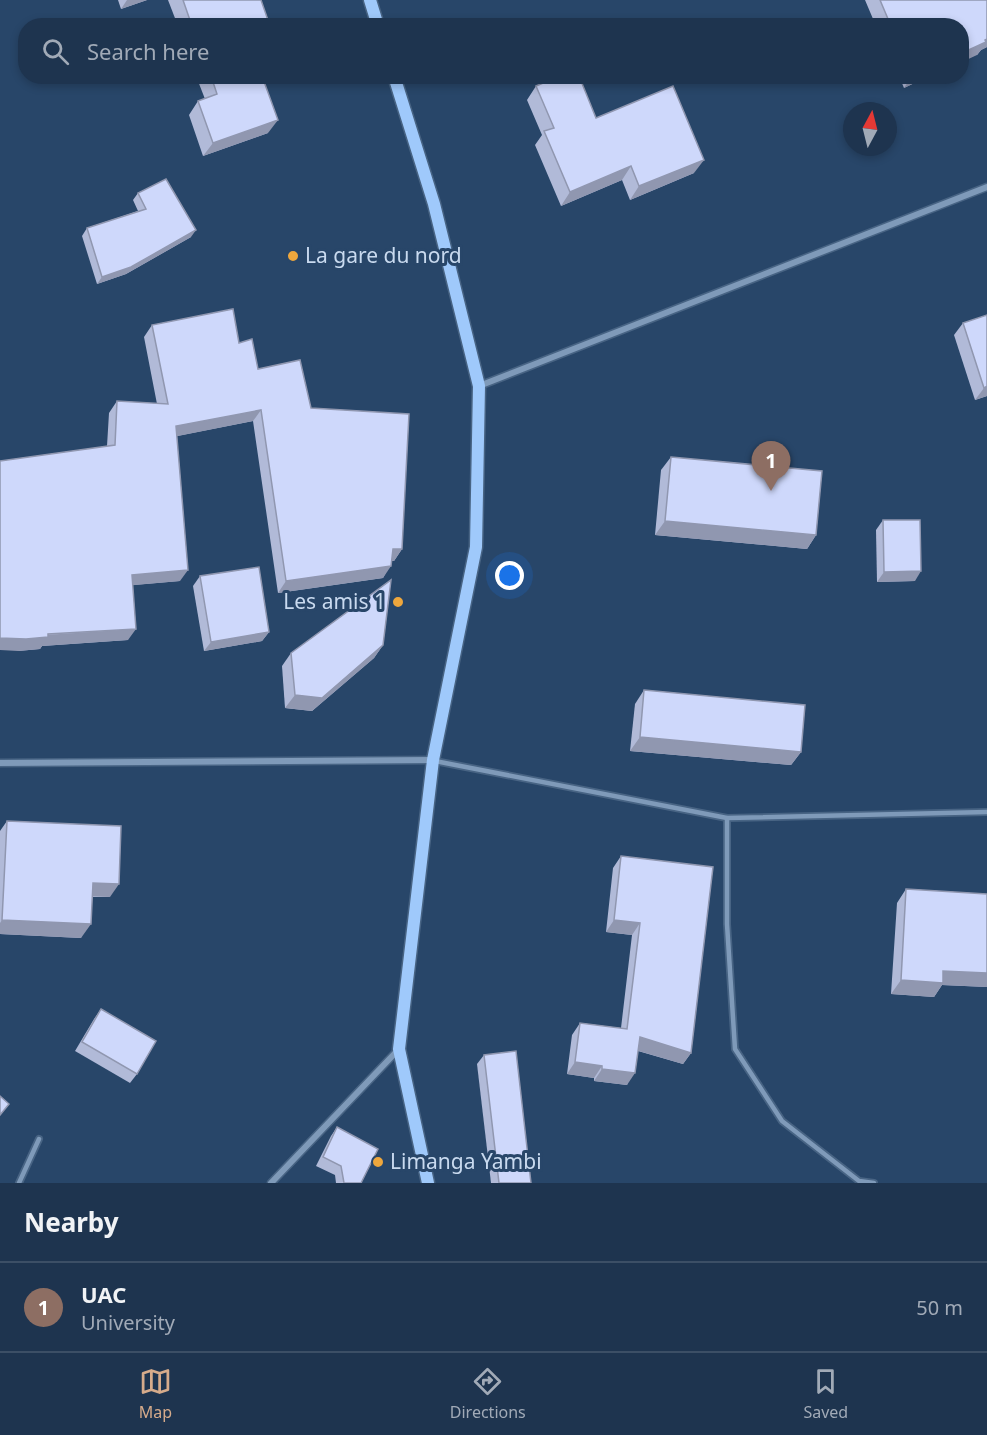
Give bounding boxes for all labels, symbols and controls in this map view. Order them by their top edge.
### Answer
search box [18,18,969,84]
icon: search [39,35,72,68]
text: Search here [87,36,209,66]
north arrow [843,102,897,156]
place label: La gare du nord [305,241,462,269]
marker: La gare du nord [286,249,300,263]
pin: 1 [752,442,790,491]
your location [495,561,524,590]
place label: Les amis 1 [283,587,386,615]
marker: Les amis 1 [391,595,405,609]
place label: Limanga Yambi [390,1147,542,1175]
marker: Limanga Yambi [371,1155,385,1169]
text: Nearby [24,1204,119,1240]
text: UAC [81,1279,126,1309]
text: 1 [38,1294,49,1321]
text: 50 m [916,1294,963,1321]
text: University [81,1309,175,1336]
tab: Map [139,1365,172,1423]
tab: Directions [450,1365,526,1423]
tab: Saved [803,1365,848,1423]

